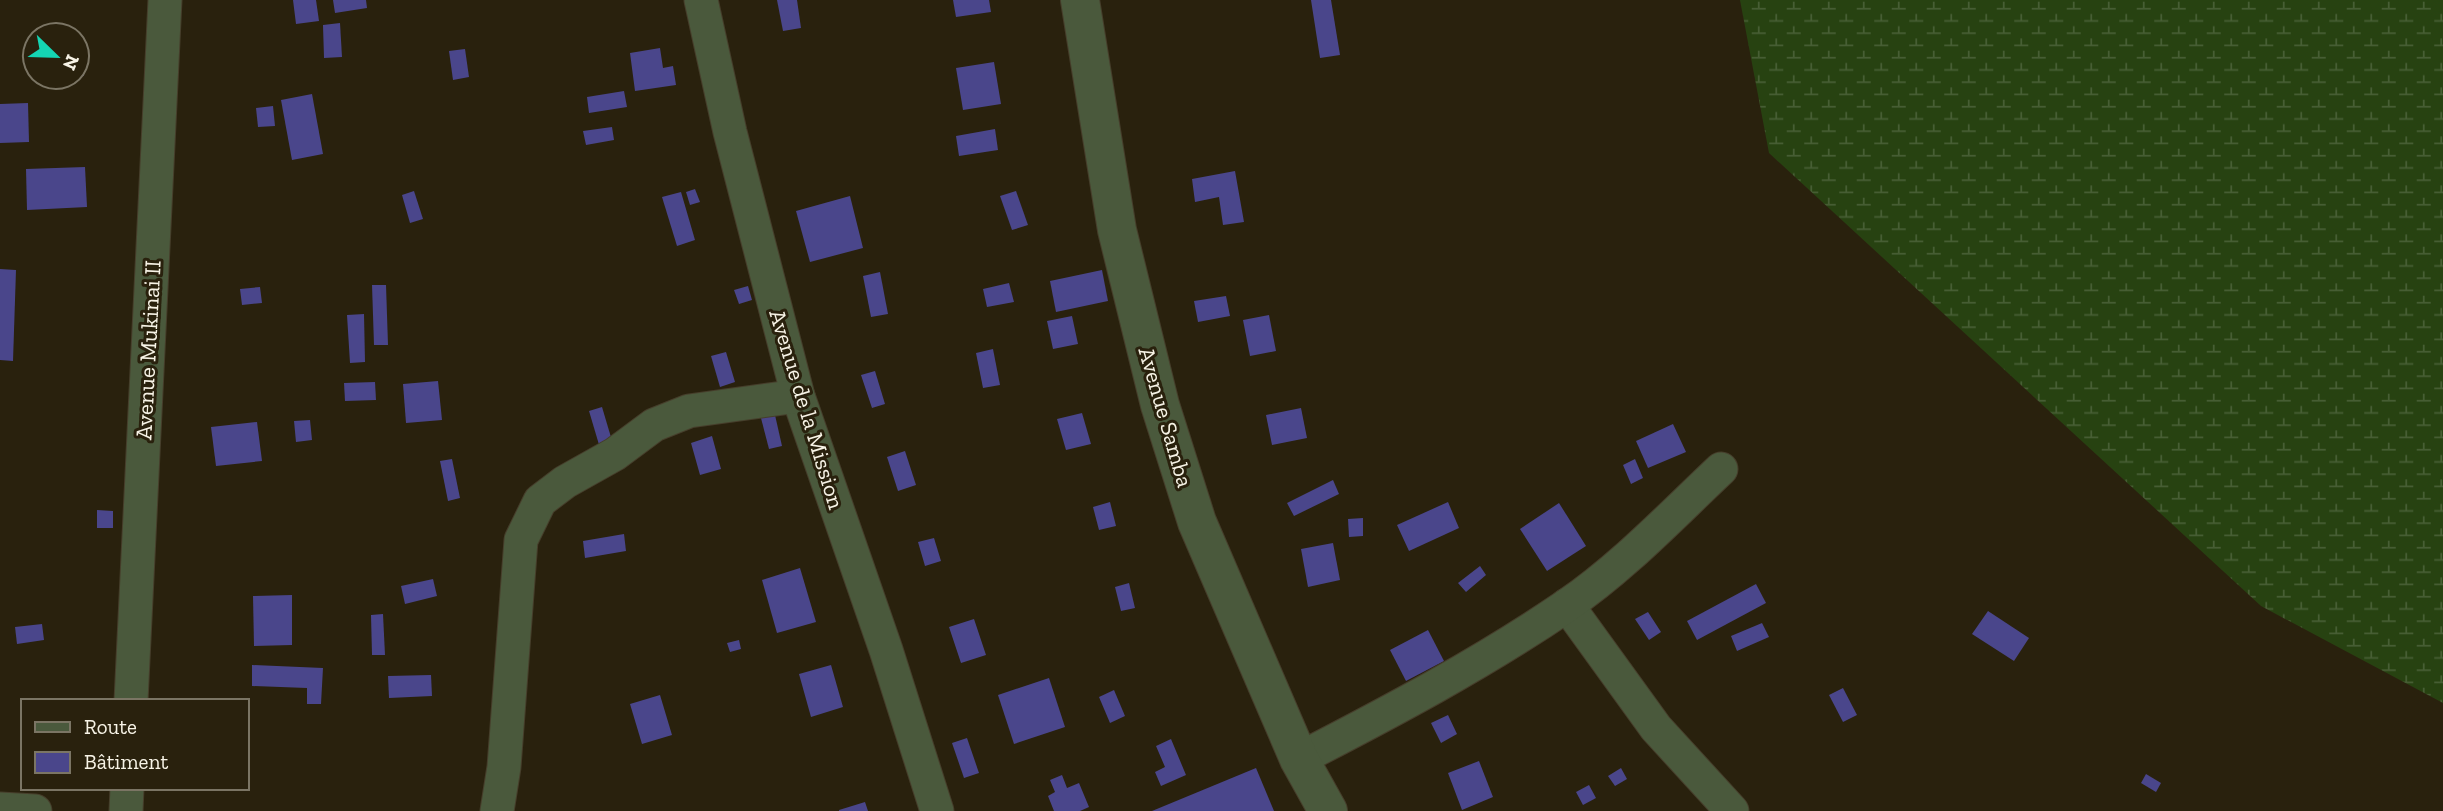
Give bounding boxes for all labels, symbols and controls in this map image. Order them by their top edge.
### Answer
north arrow [21,21,91,91]
text: N [58,51,85,74]
street label: Avenue Mukinai II [129,259,167,441]
street label: Avenue de la Mission [763,306,851,512]
street label: Avenue Samba [1133,344,1199,490]
legend [21,699,248,790]
text: Route [84,714,137,739]
text: Bâtiment [84,749,169,774]

